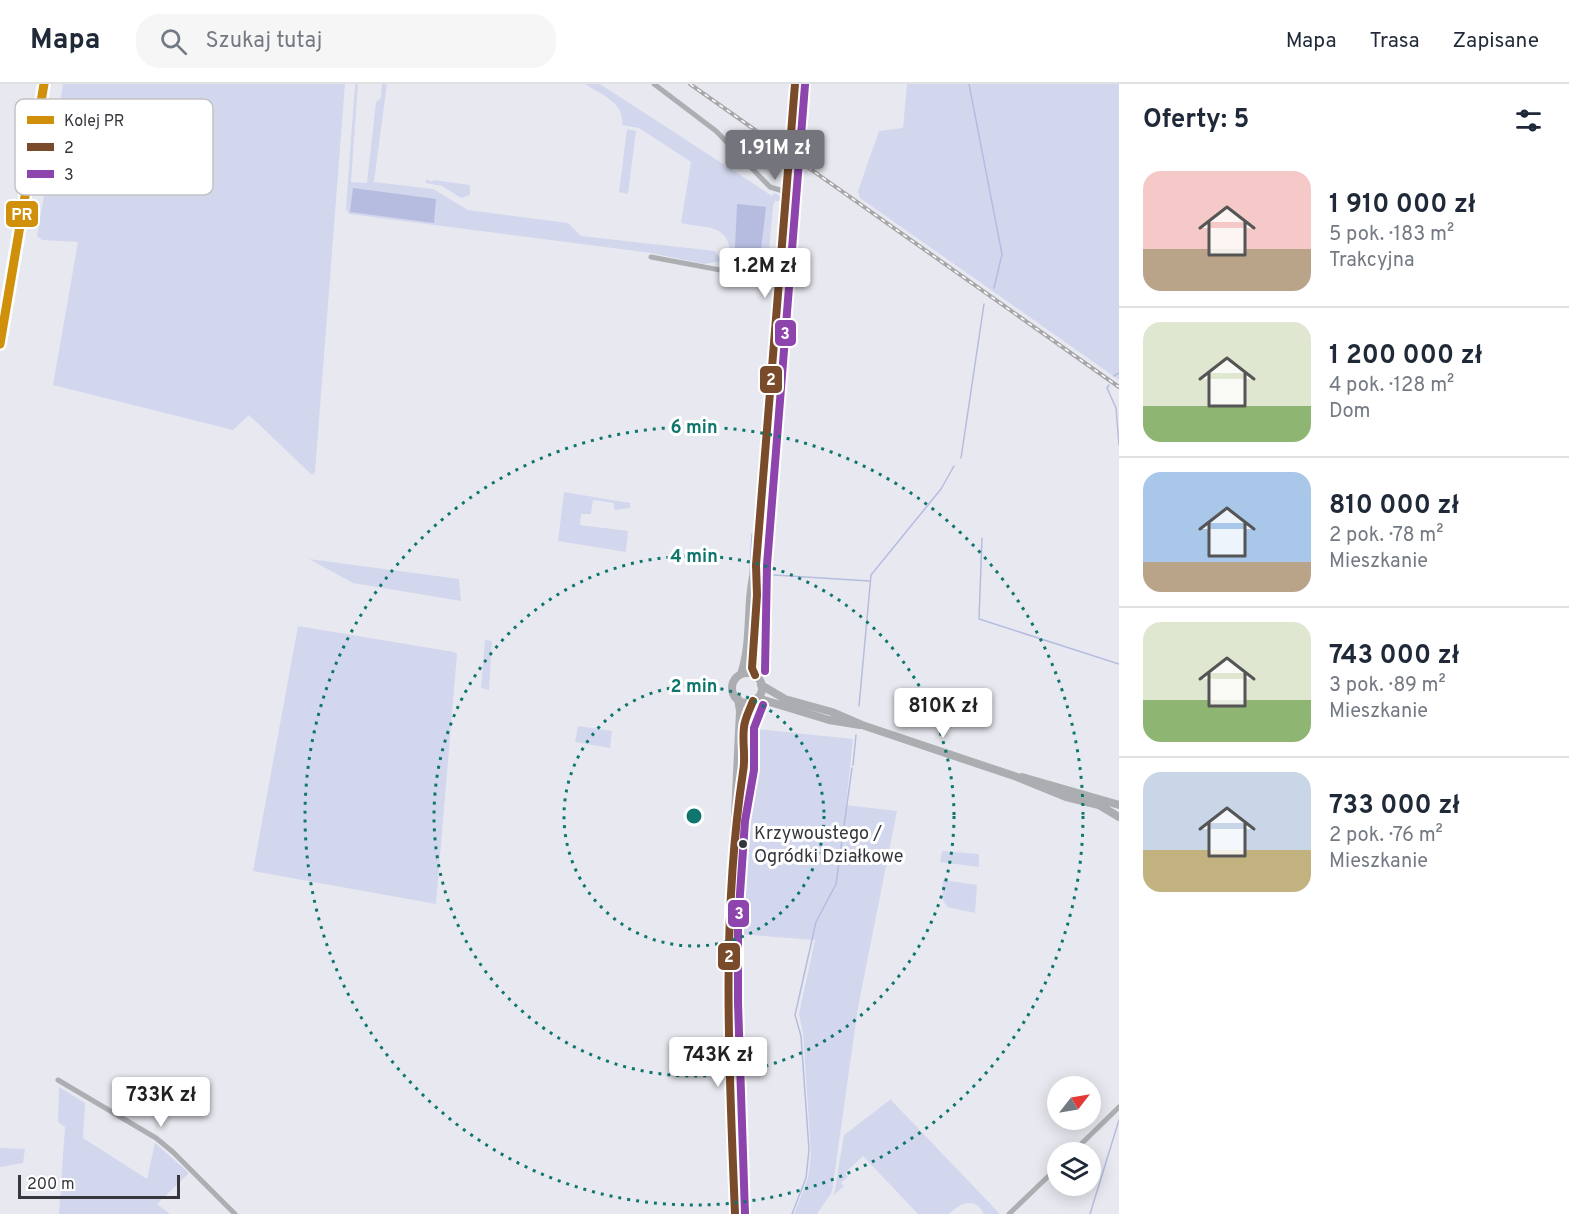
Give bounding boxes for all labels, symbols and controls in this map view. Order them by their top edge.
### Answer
search box [136,14,556,68]
text: Mapa [30,23,100,59]
icon: search [157,25,190,58]
text: Szukaj tutaj [205,28,322,55]
text: Mapa [1286,28,1337,55]
text: Trasa [1370,28,1419,55]
text: Zapisane [1452,28,1539,55]
legend [15,99,213,195]
text: Oferty: 5 [1143,104,1249,137]
icon: filters [1512,104,1545,137]
text: Kolej PR [64,112,124,132]
pin: 1.91M zł [713,130,837,181]
text: 1.91M zł [739,136,811,162]
text: 2 [64,139,74,159]
text: 3 [64,166,74,186]
text: 1 910 000 zł [1329,189,1476,222]
icon: home [1191,195,1263,267]
line badge: PR [5,200,39,228]
text: PR [11,206,33,226]
text: 5 pok. · 183 m² [1329,222,1454,248]
pin: 1.2M zł [710,248,820,299]
text: Trakcyjna [1329,248,1415,274]
text: 1.2M zł [733,254,797,280]
line badge: 3 [774,319,797,347]
text: 3 [780,325,790,345]
text: 1 200 000 zł [1329,340,1482,373]
icon: home [1191,346,1263,418]
line badge: 2 [759,365,783,394]
text: 2 [766,371,776,391]
text: 4 pok. · 128 m² [1329,373,1454,399]
text: Dom [1329,399,1370,425]
text: 6 min [670,417,718,440]
text: 810 000 zł [1329,490,1459,523]
icon: home [1191,496,1263,568]
text: 2 pok. · 78 m² [1329,523,1444,549]
text: 4 min [670,546,718,569]
text: Mieszkanie [1329,549,1428,575]
text: 743 000 zł [1329,640,1459,673]
icon: home [1191,646,1263,718]
text: 3 pok. · 89 m² [1329,673,1446,699]
text: 2 min [670,676,718,699]
pin: 810K zł [888,688,998,739]
text: 810K zł [908,694,978,720]
text: Mieszkanie [1329,699,1428,725]
text: 733 000 zł [1329,790,1460,823]
icon: home [1191,796,1263,868]
centre of rings [684,806,704,826]
place label: Krzywoustego / Ogródki Działkowe [754,823,903,869]
text: 2 pok. · 76 m² [1329,823,1443,849]
marker: Krzywoustego / Ogródki Działkowe [737,838,749,850]
text: Mieszkanie [1329,849,1428,875]
line badge: 3 [727,899,750,928]
text: 3 [734,905,744,925]
line badge: 2 [717,942,741,971]
text: 2 [724,948,734,968]
pin: 743K zł [663,1037,773,1088]
text: 743K zł [683,1043,753,1069]
north arrow [1047,1076,1101,1130]
map controls [1047,1076,1101,1196]
pin: 733K zł [106,1077,216,1128]
text: 733K zł [126,1083,196,1109]
button: layers [1047,1142,1101,1196]
scale bar [18,1172,180,1200]
text: 200 m [27,1175,75,1195]

